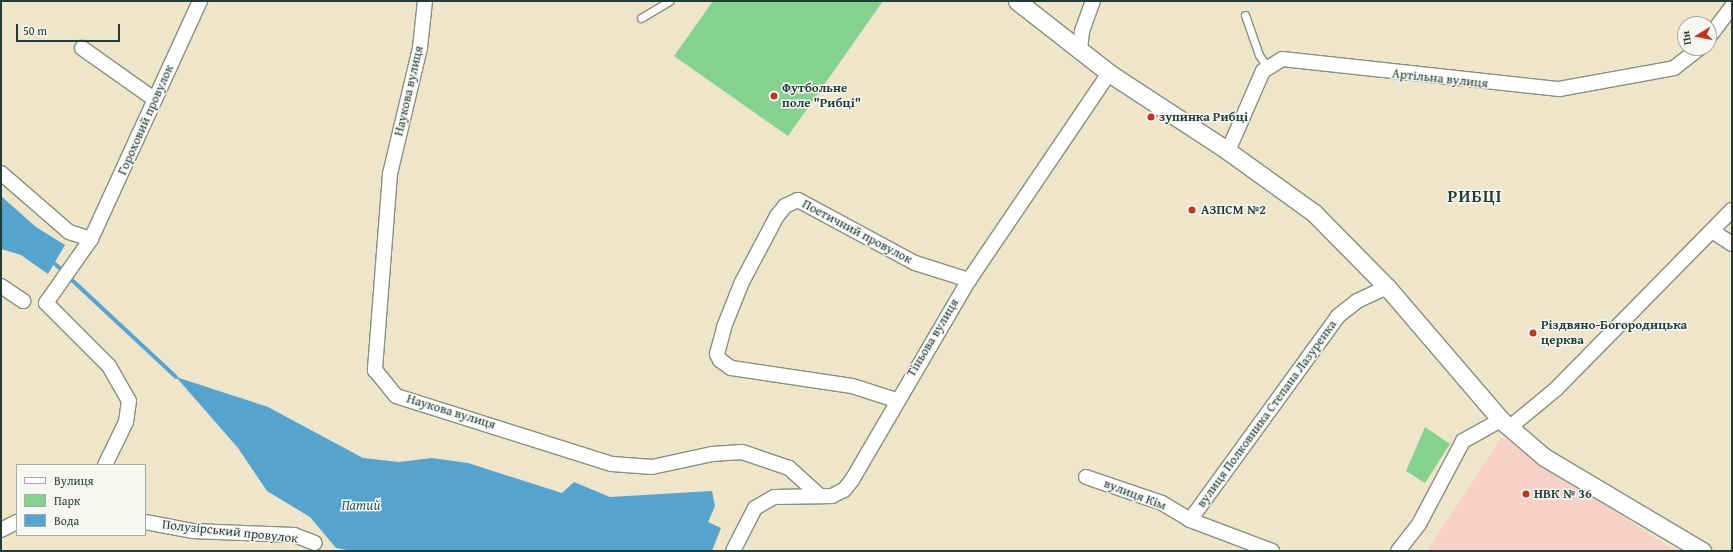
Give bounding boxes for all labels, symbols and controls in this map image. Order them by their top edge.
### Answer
scale bar [18,16,122,42]
north arrow [1677,16,1717,56]
text: 50 m [23,22,47,39]
text: Пн [1677,30,1695,46]
street label: Наукова вулиця [391,44,427,138]
street label: Гороховий провулок [115,62,177,178]
street label: Артільна вулиця [1391,66,1489,92]
place label: Футбольне поле "Рибці" [782,81,861,112]
marker: Футбольне поле "Рибці" [769,91,779,101]
place label: зупинка Рибці [1159,109,1248,125]
marker: зупинка Рибці [1146,112,1156,122]
district label: РИБЦІ [1448,186,1502,206]
street label: Поетичний провулок [799,196,915,268]
place label: АЗПСМ №2 [1201,202,1266,218]
marker: АЗПСМ №2 [1186,204,1198,216]
street label: Тіньова вулиця [904,296,962,380]
street label: вулиця Полковника Степана Лазуренка [1194,317,1340,511]
place label: Різдвяно-Богородицька церква [1541,318,1687,349]
marker: Різдвяно-Богородицька церква [1528,328,1538,338]
street label: Наукова вулиця [405,391,497,433]
legend [16,464,146,536]
text: Вулиця [54,472,94,489]
street label: вулиця Кім [1102,476,1168,514]
place label: НВК № 36 [1534,486,1592,502]
marker: НВК № 36 [1521,489,1531,499]
text: Парк [54,492,80,509]
water label: Патий [341,497,381,513]
text: Вода [54,512,79,529]
street label: Полузірський провулок [161,517,299,547]

